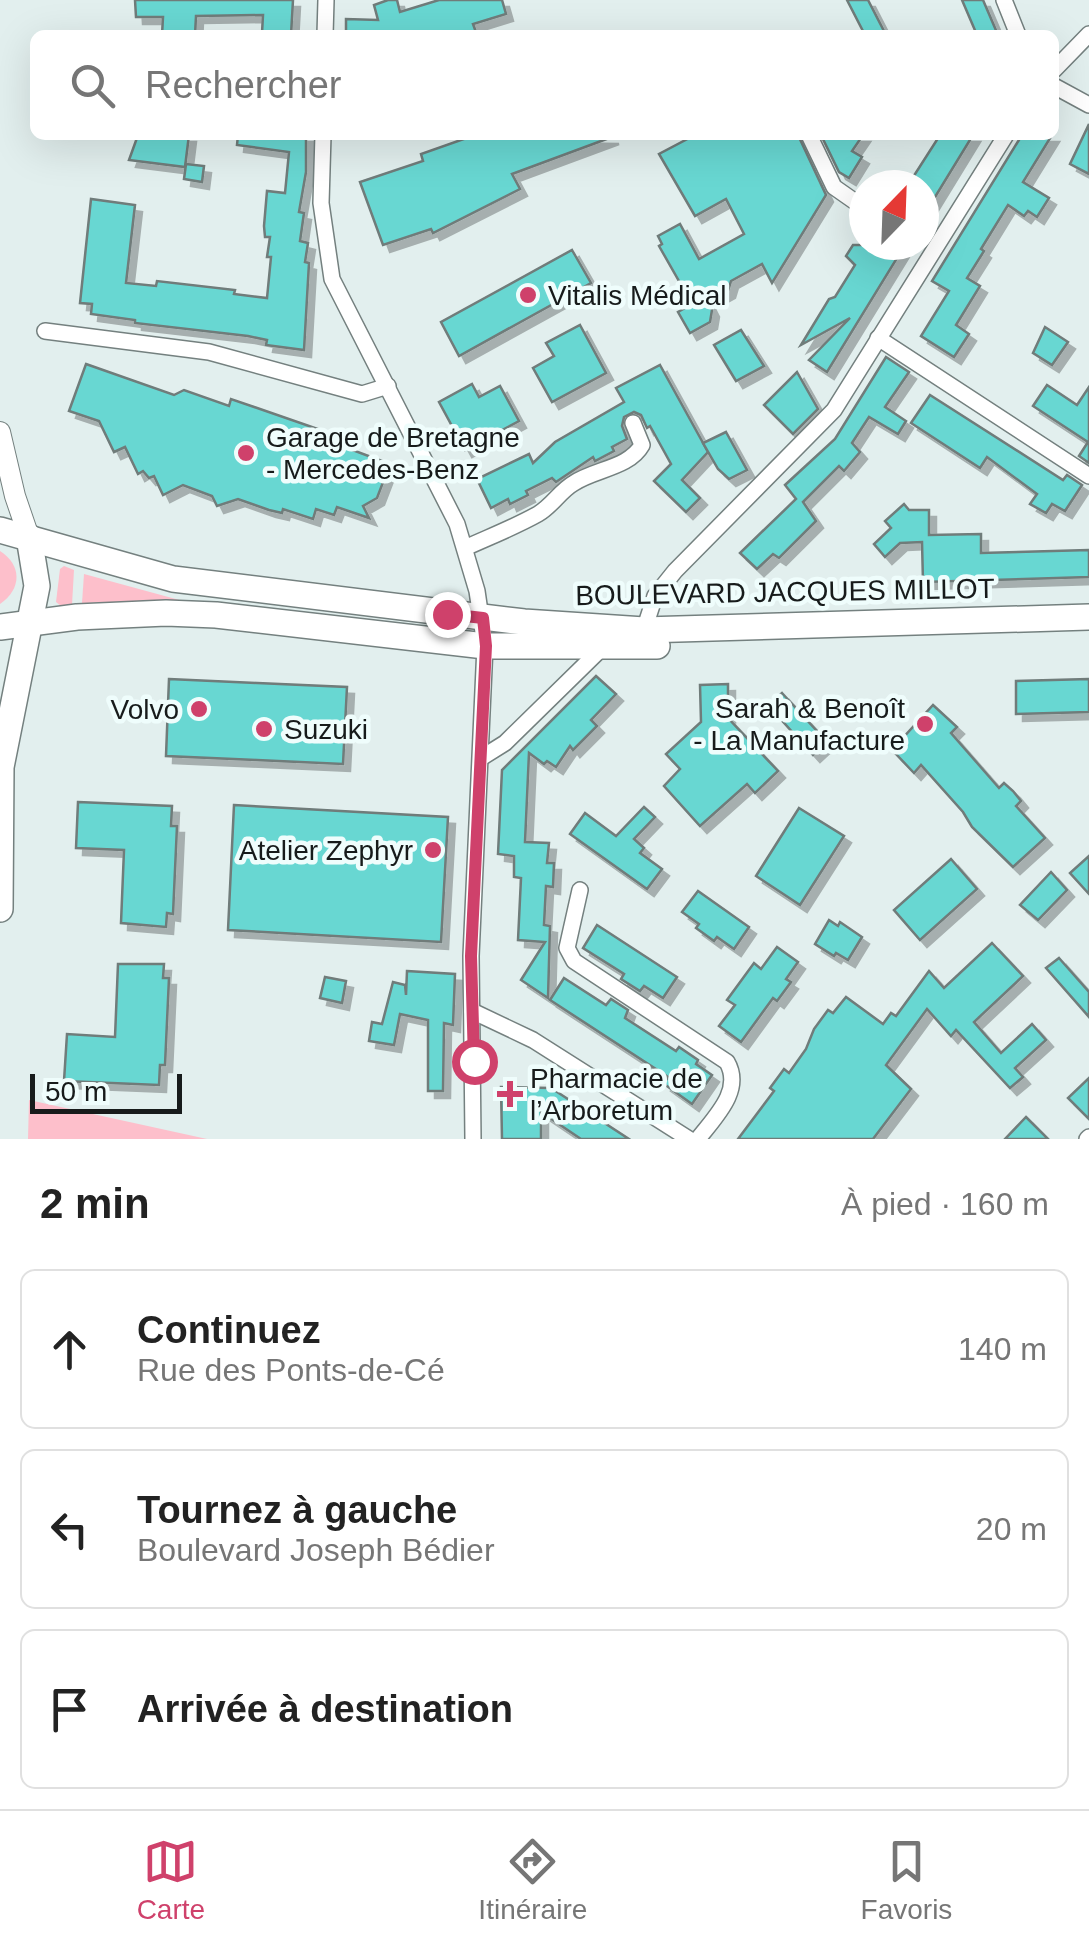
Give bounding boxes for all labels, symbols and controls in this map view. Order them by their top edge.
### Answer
search box [30,30,1059,140]
icon: search [65,58,120,113]
text: Rechercher [145,64,341,106]
north arrow [849,170,939,260]
place label: Vitalis Médical [548,280,726,311]
marker: Vitalis Médical [517,284,539,306]
place label: Garage de Bretagne - Mercedes-Benz [266,422,520,485]
marker: Garage de Bretagne - Mercedes-Benz [235,442,257,464]
street label: BOULEVARD JACQUES MILLOT [575,573,995,611]
route end [425,592,471,638]
place label: Sarah & Benoît - La Manufacture [693,693,905,756]
place label: Volvo [111,694,179,725]
marker: Volvo [188,698,210,720]
marker: Sarah & Benoît - La Manufacture [914,713,936,735]
place label: Suzuki [284,714,368,745]
marker: Suzuki [253,718,275,740]
place label: Atelier Zephyr [239,835,413,866]
marker: Atelier Zephyr [422,839,444,861]
route start [452,1039,498,1085]
place label: Pharmacie de l’Arboretum [530,1063,703,1126]
scale bar [30,1069,182,1114]
text: 50 m [45,1076,107,1107]
marker: Pharmacie de l’Arboretum [499,1083,521,1105]
text: 2 min [40,1180,150,1227]
text: À pied · 160 m [841,1186,1049,1222]
text: Continuez [137,1309,321,1351]
icon: ahead [42,1322,97,1377]
text: 140 m [958,1331,1047,1367]
text: Rue des Ponts-de-Cé [137,1352,445,1388]
text: Tournez à gauche [137,1489,457,1531]
icon: left [42,1502,97,1557]
text: 20 m [976,1511,1047,1547]
text: Boulevard Joseph Bédier [137,1532,495,1568]
icon: arrive [42,1682,97,1737]
text: Arrivée à destination [137,1688,513,1730]
tab: Carte [137,1834,205,1926]
tab: Itinéraire [478,1834,587,1926]
tab: Favoris [861,1834,952,1926]

